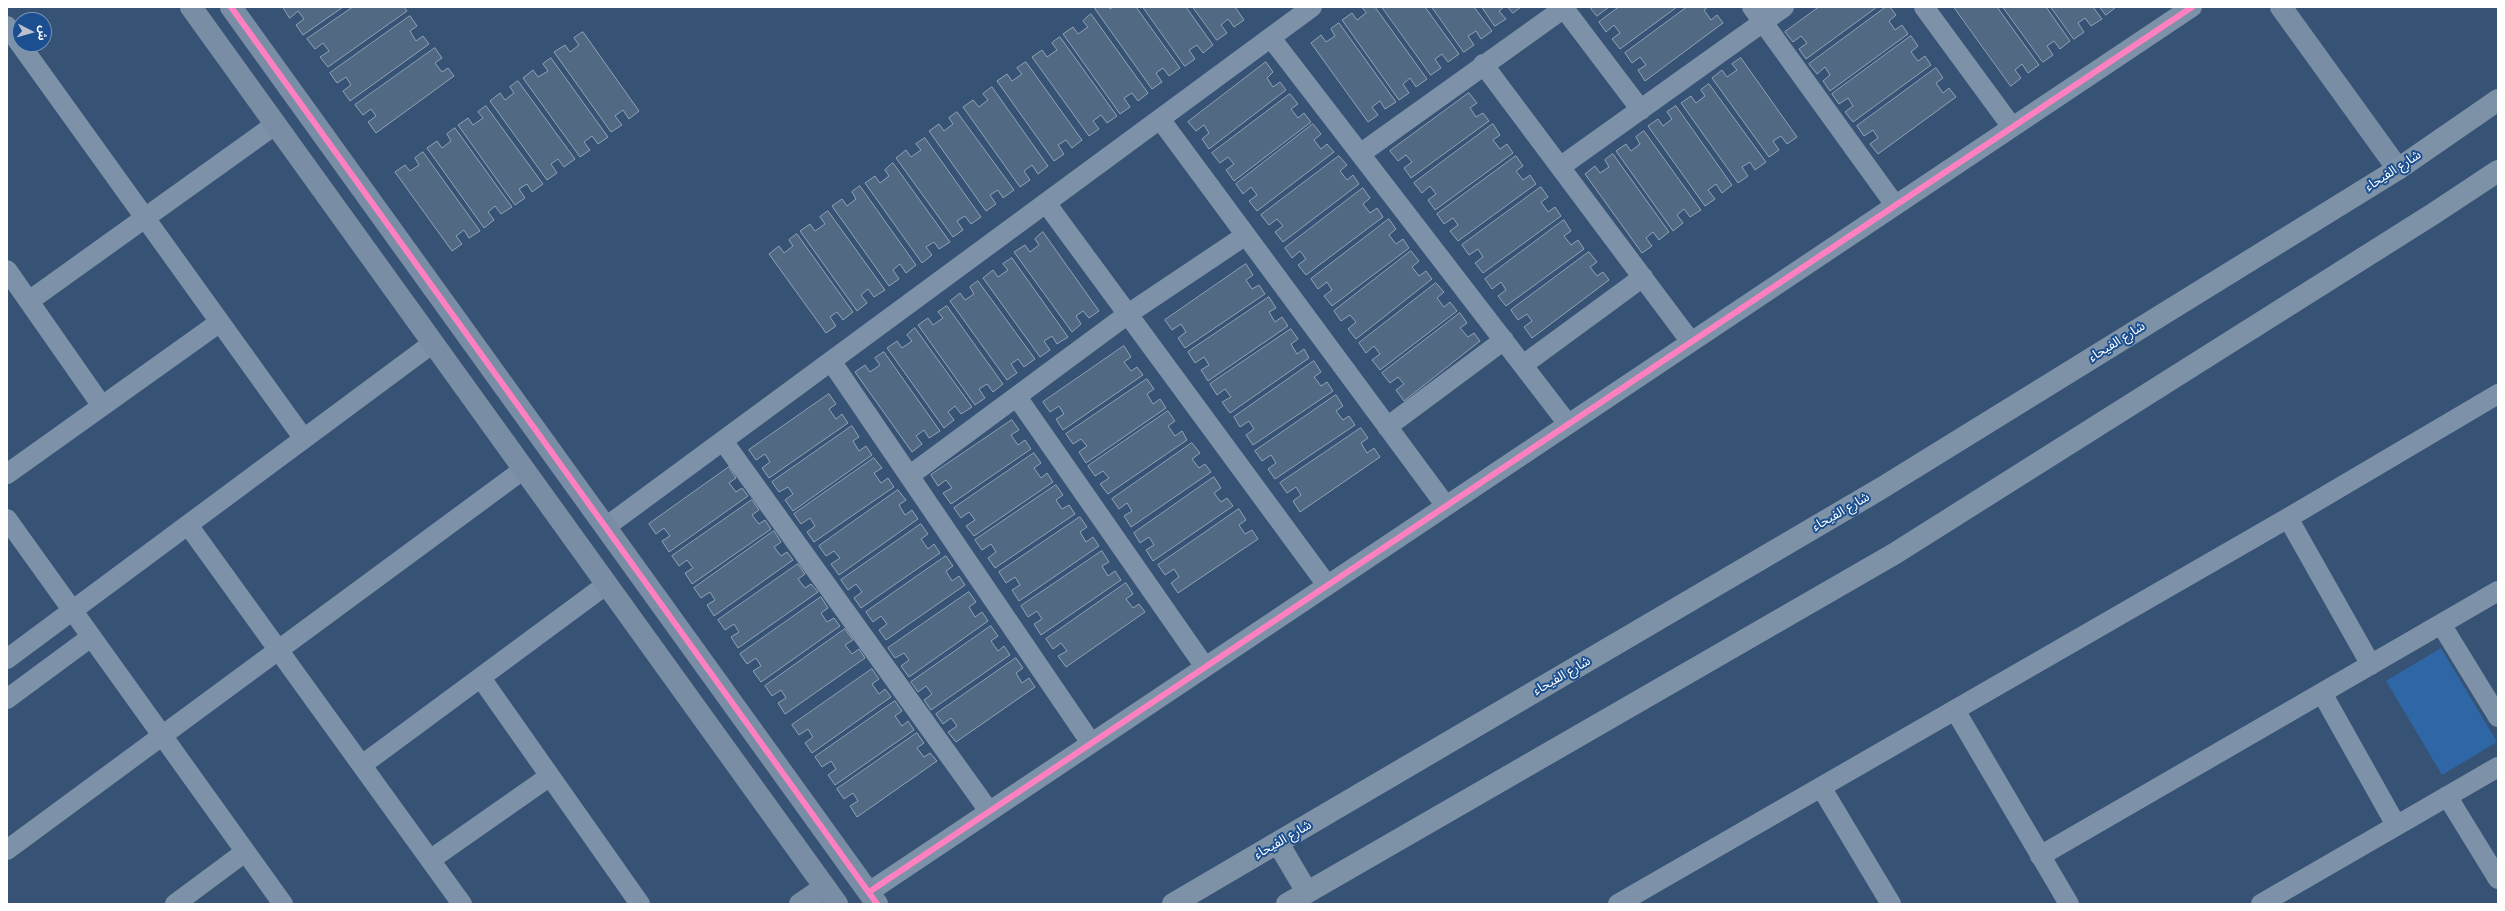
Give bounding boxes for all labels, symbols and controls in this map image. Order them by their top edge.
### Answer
north arrow [12,12,52,52]
text: ش [35,25,51,41]
street label: شارع الفيحاء [2362,147,2424,195]
street label: شارع الفيحاء [2086,318,2148,366]
street label: شارع الفيحاء [1809,489,1873,535]
street label: شارع الفيحاء [1530,653,1594,699]
street label: شارع الفيحاء [1251,817,1315,863]

